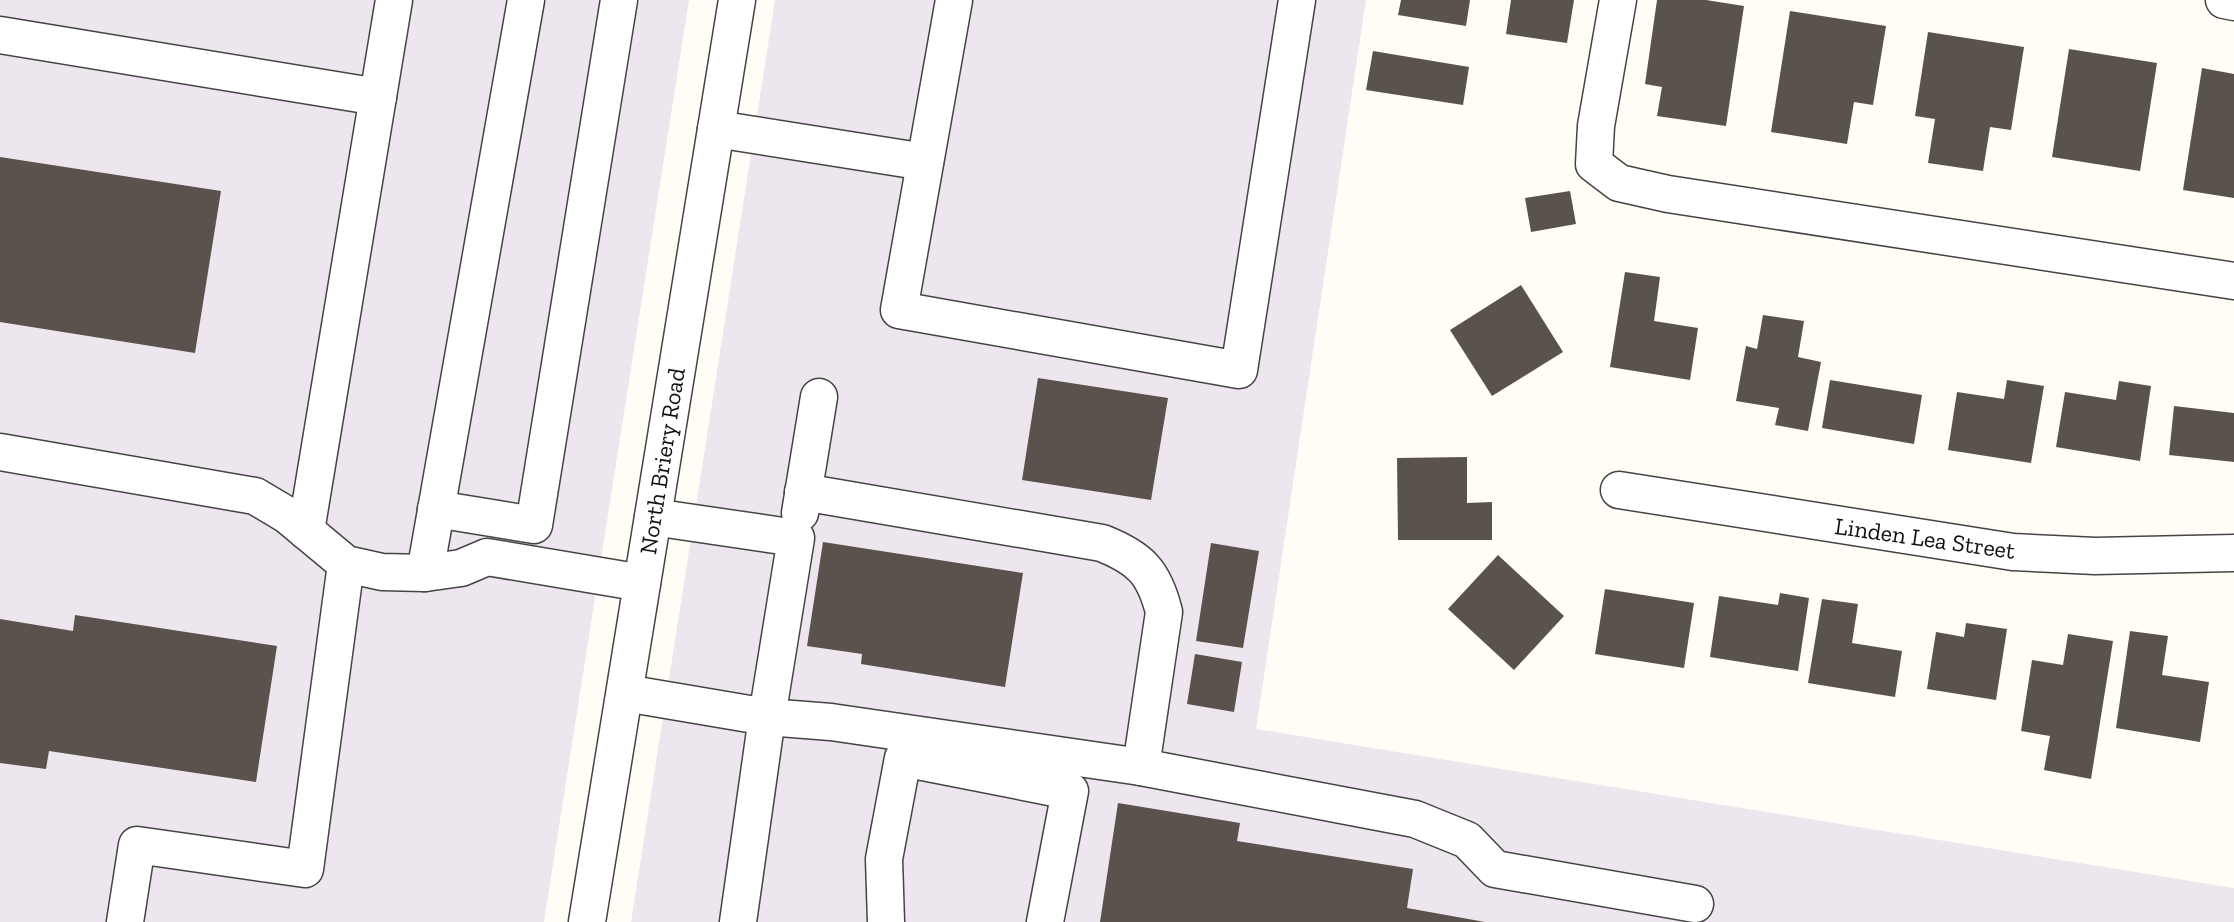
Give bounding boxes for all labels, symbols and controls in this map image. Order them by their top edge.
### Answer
street label: North Briery Road [633,366,691,556]
street label: Linden Lea Street [1833,511,2017,565]

